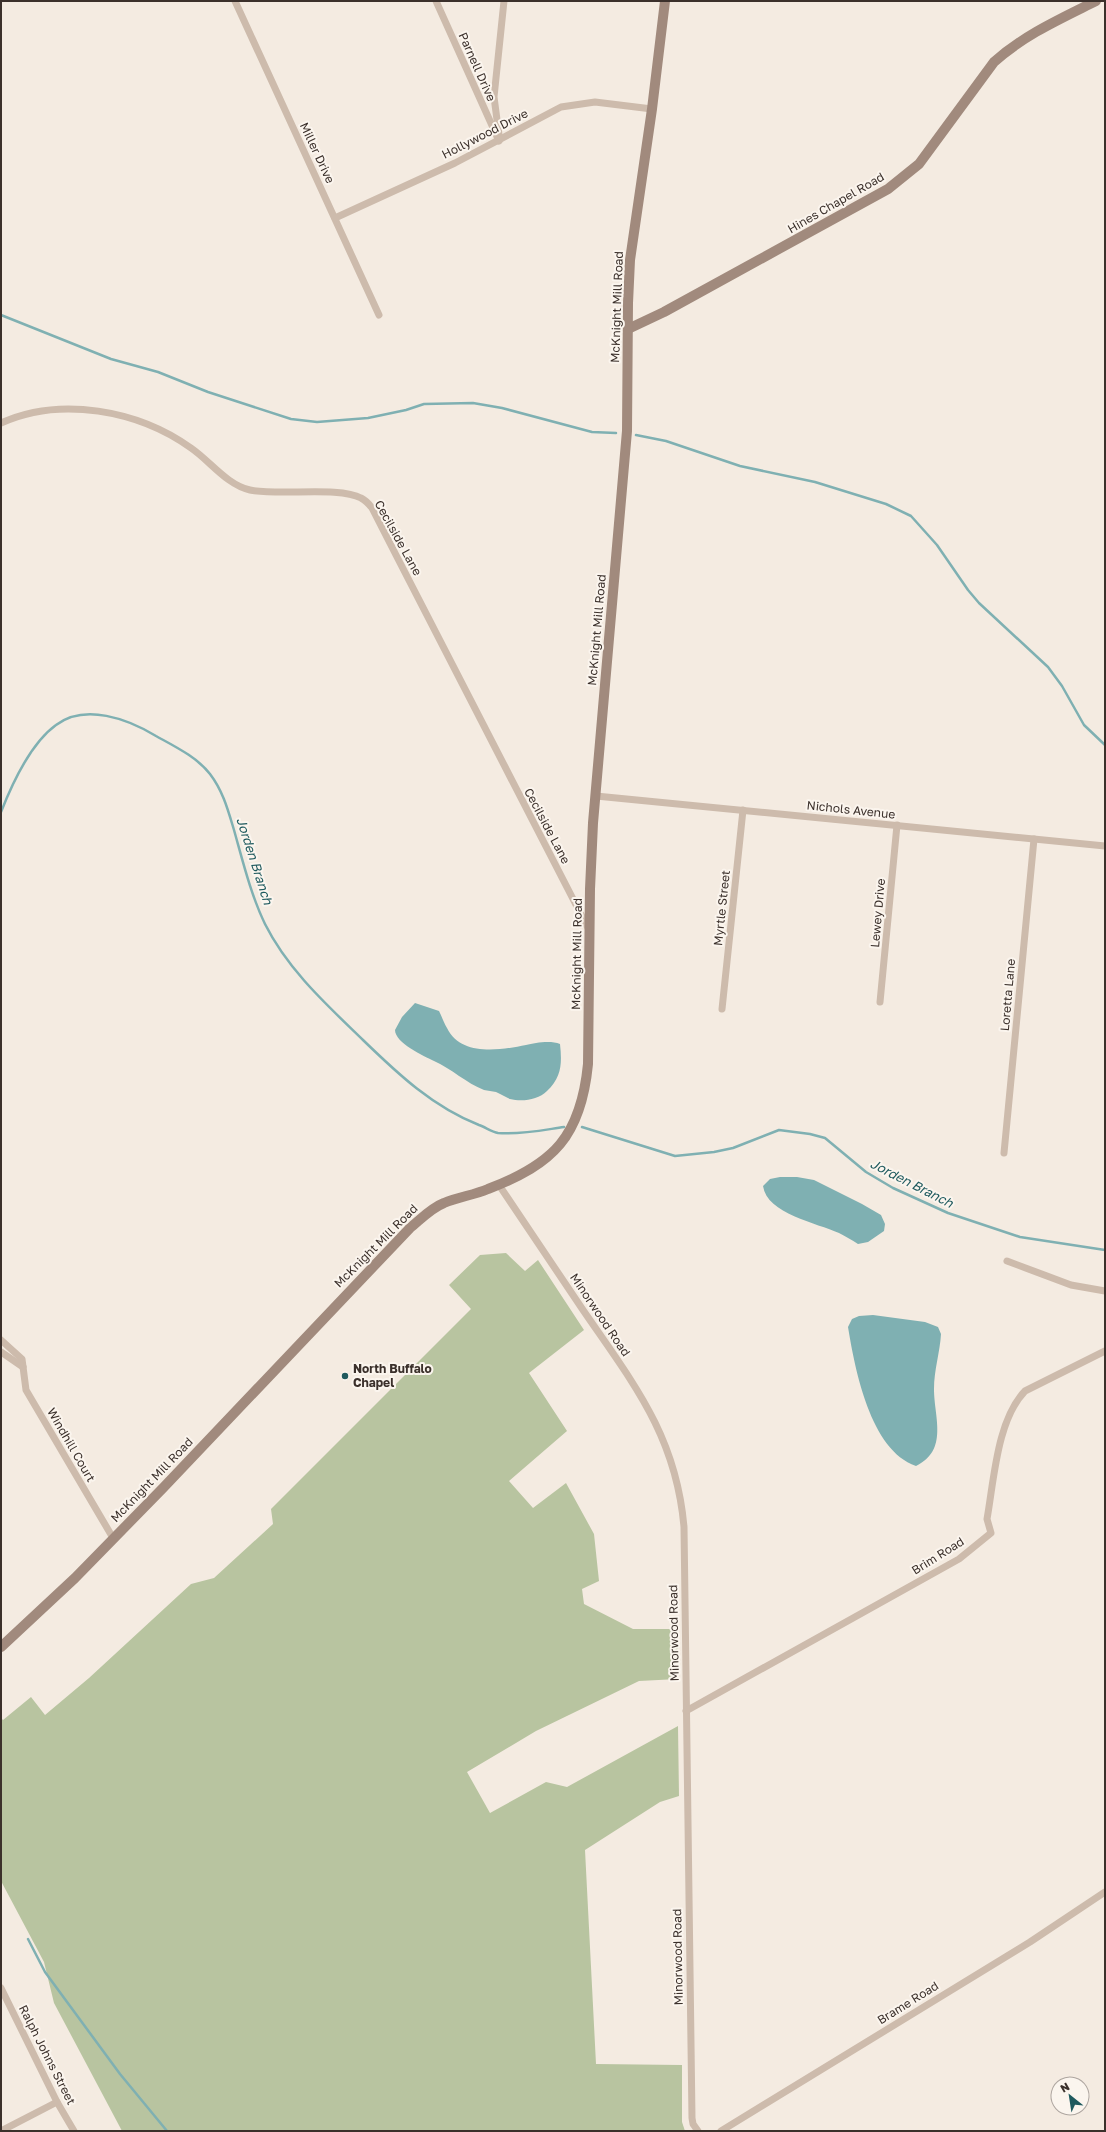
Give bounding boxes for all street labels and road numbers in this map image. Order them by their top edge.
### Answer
street label: Parnell Drive [456,30,499,104]
street label: Hollywood Drive [439,105,530,162]
street label: Miller Drive [297,120,338,186]
street label: Hines Chapel Road [785,169,887,236]
street label: McKnight Mill Road [607,251,626,363]
street label: Cecilside Lane [372,498,425,578]
street label: McKnight Mill Road [584,574,609,686]
street label: Cecilside Lane [521,785,574,866]
street label: Nichols Avenue [806,797,896,822]
street label: Myrtle Street [710,869,733,947]
street label: Lewey Drive [867,878,888,948]
street label: McKnight Mill Road [568,898,585,1010]
street label: Loretta Lane [997,958,1018,1032]
street label: McKnight Mill Road [331,1201,420,1290]
street label: Minorwood Road [567,1270,634,1359]
street label: Windhill Court [44,1405,99,1485]
street label: McKnight Mill Road [107,1434,196,1525]
street label: Brim Road [909,1534,967,1578]
street label: Minorwood Road [665,1584,682,1682]
street label: Minorwood Road [669,1908,686,2006]
street label: Brame Road [874,1978,941,2027]
street label: Ralph Johns Street [16,2002,79,2107]

